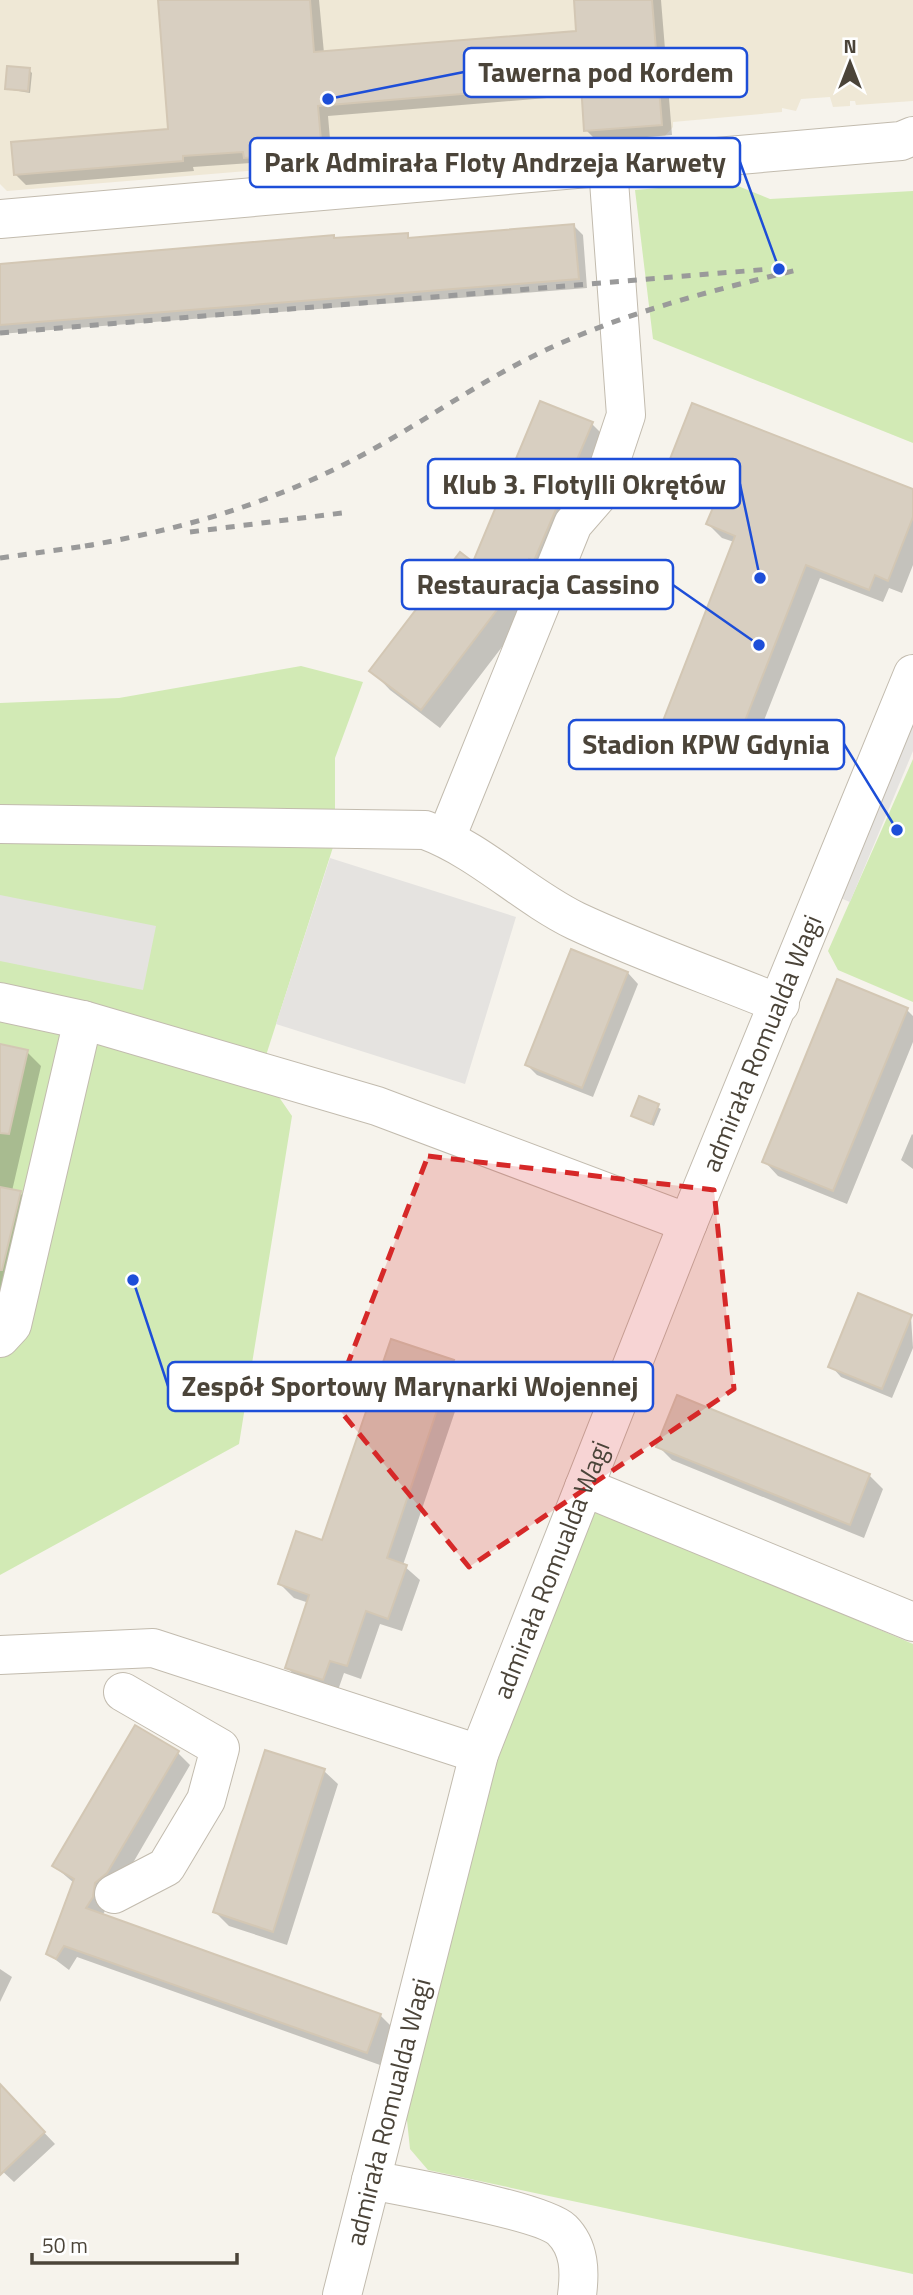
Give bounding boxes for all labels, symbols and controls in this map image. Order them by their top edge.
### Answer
north arrow [815,28,885,98]
text: N [843,31,857,60]
callout: Tawerna pod Kordem [464,48,747,97]
text: Tawerna pod Kordem [478,50,734,93]
callout: Park Admirała Floty Andrzeja Karwety [250,138,740,187]
text: Park Admirała Floty Andrzeja Karwety [264,140,726,183]
callout: Klub 3. Flotylli Okrętów [428,459,740,508]
text: Klub 3. Flotylli Okrętów [442,462,726,505]
callout: Restauracja Cassino [402,560,673,609]
text: Restauracja Cassino [416,562,660,605]
callout: Stadion KPW Gdynia [569,720,844,769]
text: Stadion KPW Gdynia [582,722,830,765]
street label: admirała Romualda Wagi [691,909,831,1177]
callout: Zespół Sportowy Marynarki Wojennej [168,1362,653,1411]
text: Zespół Sportowy Marynarki Wojennej [182,1364,638,1407]
street label: admirała Romualda Wagi [483,1435,619,1705]
street label: admirała Romualda Wagi [335,1974,441,2250]
scale bar [32,2222,236,2266]
text: 50 m [42,2229,88,2261]

